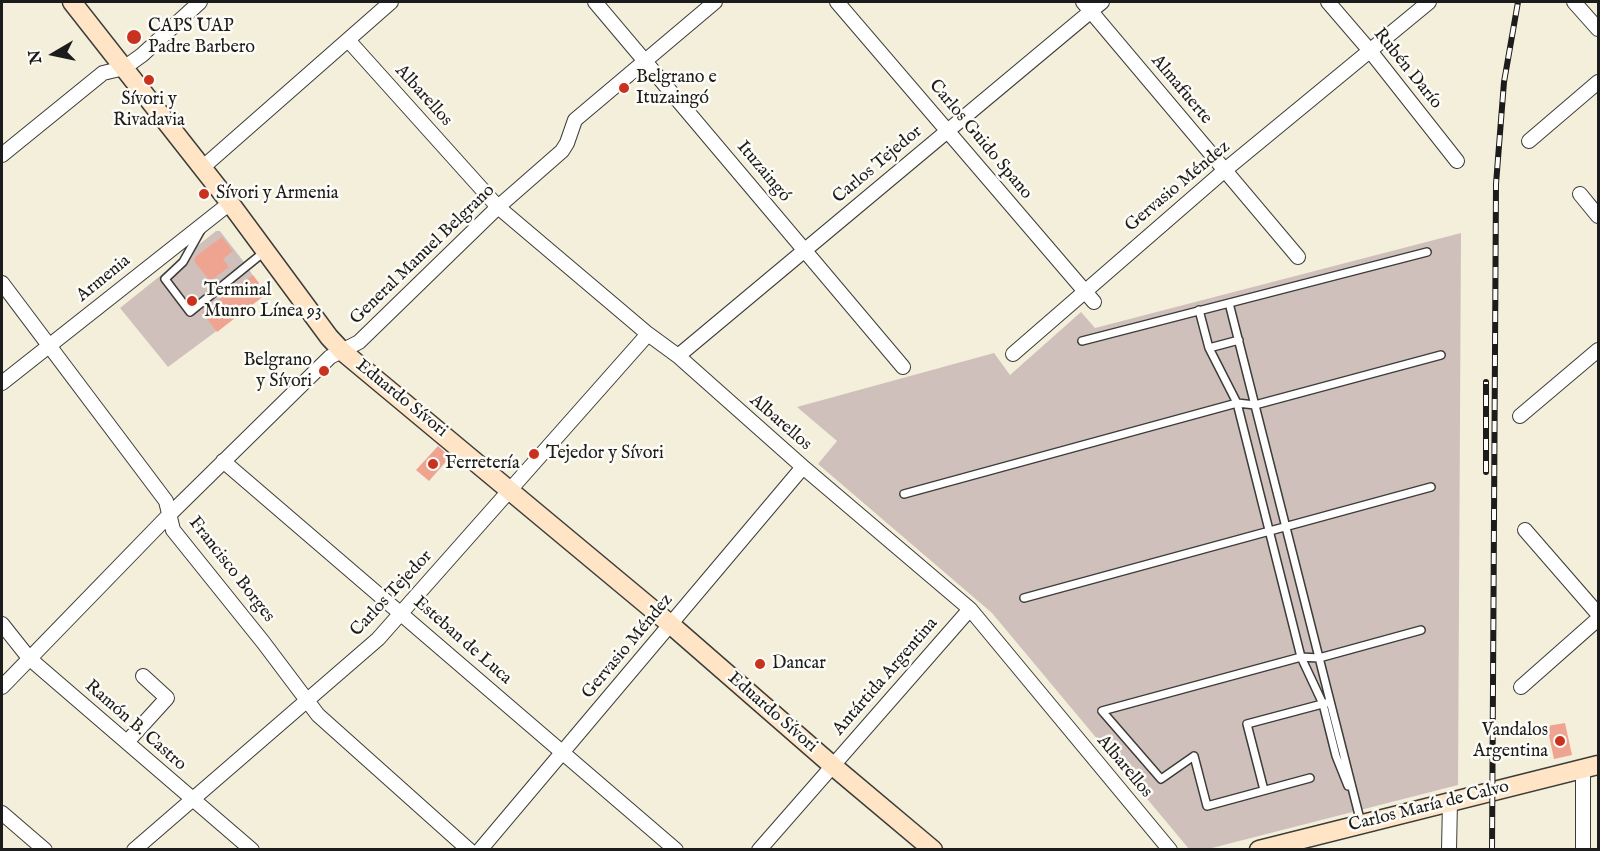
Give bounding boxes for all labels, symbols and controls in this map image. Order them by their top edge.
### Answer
place label: CAPS UAP Padre Barbero [148,16,255,58]
north arrow [24,24,84,84]
street label: Rubén Darío [1368,24,1446,114]
marker: CAPS UAP Padre Barbero [125,28,143,46]
text: N [25,48,47,65]
street label: Almafuerte [1146,51,1216,129]
street label: Albarellos [390,61,456,131]
place label: Belgrano e Ituzaingó [636,67,717,110]
marker: Sívori y Rivadavia [142,73,156,87]
street label: Carlos Guido Spano [924,76,1036,204]
marker: Belgrano e Ituzaingó [617,81,631,95]
place label: Sívori y Rivadavia [113,89,185,132]
street label: Carlos Tejedor [829,121,927,209]
street label: Ituzaingó [731,137,795,207]
street label: Gervasio Méndez [1121,137,1235,237]
street label: General Manuel Belgrano [346,180,500,330]
place label: Sívori y Armenia [216,183,339,205]
marker: Sívori y Armenia [197,187,211,201]
street label: Armenia [73,251,135,307]
place label: Terminal Munro Línea 93 [204,280,322,322]
marker: Terminal Munro Línea 93 [185,294,199,308]
place label: Belgrano y Sívori [243,350,312,392]
street label: Eduardo Sívori [351,355,451,443]
marker: Belgrano y Sívori [317,364,331,378]
street label: Albarellos [745,390,815,456]
place label: Tejedor y Sívori [546,443,664,465]
marker: Tejedor y Sívori [527,447,541,461]
place label: Ferretería [445,453,520,475]
marker: Ferretería [426,457,440,471]
street label: Francisco Borges [183,513,279,627]
street label: Carlos Tejedor [347,546,437,642]
street label: Gervasio Méndez [578,590,678,704]
street label: Esteban de Luca [408,592,516,690]
street label: Antártida Argentina [829,614,943,740]
place label: Dancar [772,653,826,675]
marker: Dancar [753,657,767,671]
street label: Eduardo Sívori [723,668,821,758]
street label: Ramón B. Castro [80,676,190,776]
place label: Vandalos Argentina [1473,720,1548,762]
street label: Albarellos [1092,731,1156,803]
marker: Vandalos Argentina [1553,734,1567,748]
street label: Carlos María de Calvo [1347,777,1511,837]

